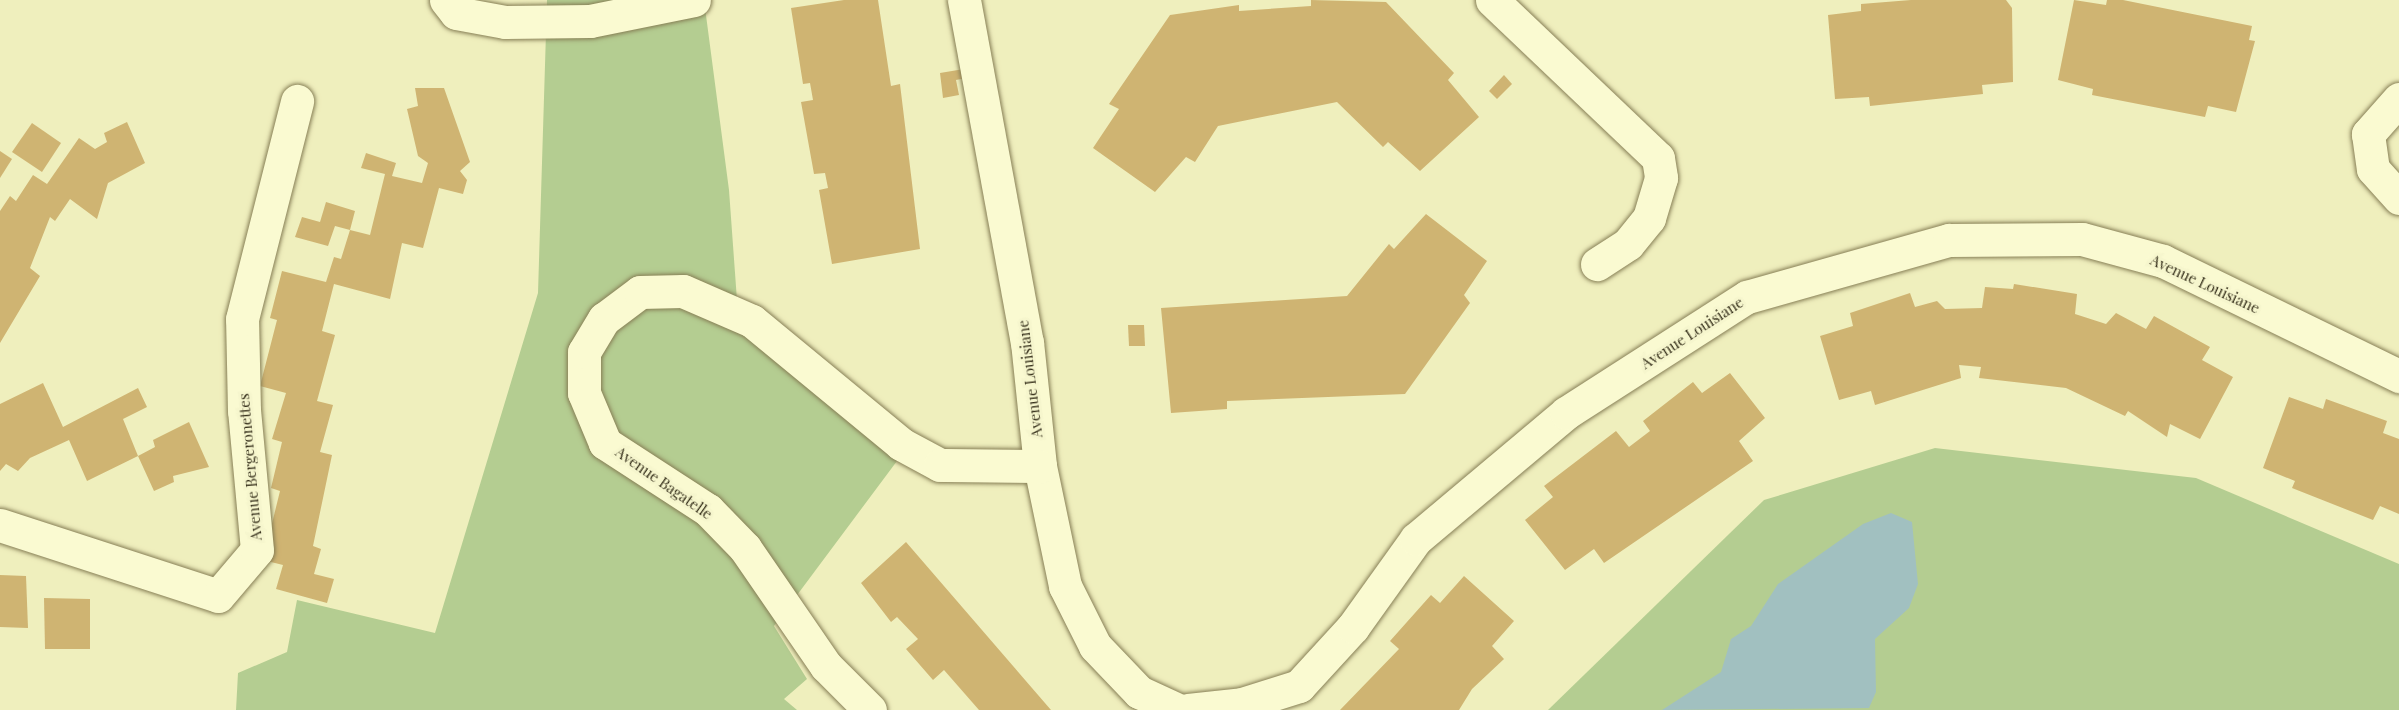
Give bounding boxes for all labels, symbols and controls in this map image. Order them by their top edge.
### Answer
street label: Avenue Louisiane [2147,251,2263,317]
street label: Avenue Louisiane [1637,293,1747,373]
street label: Avenue Louisiane [1014,319,1046,439]
street label: Avenue Bergeronettes [235,393,265,541]
street label: Avenue Bagatelle [612,443,716,523]

